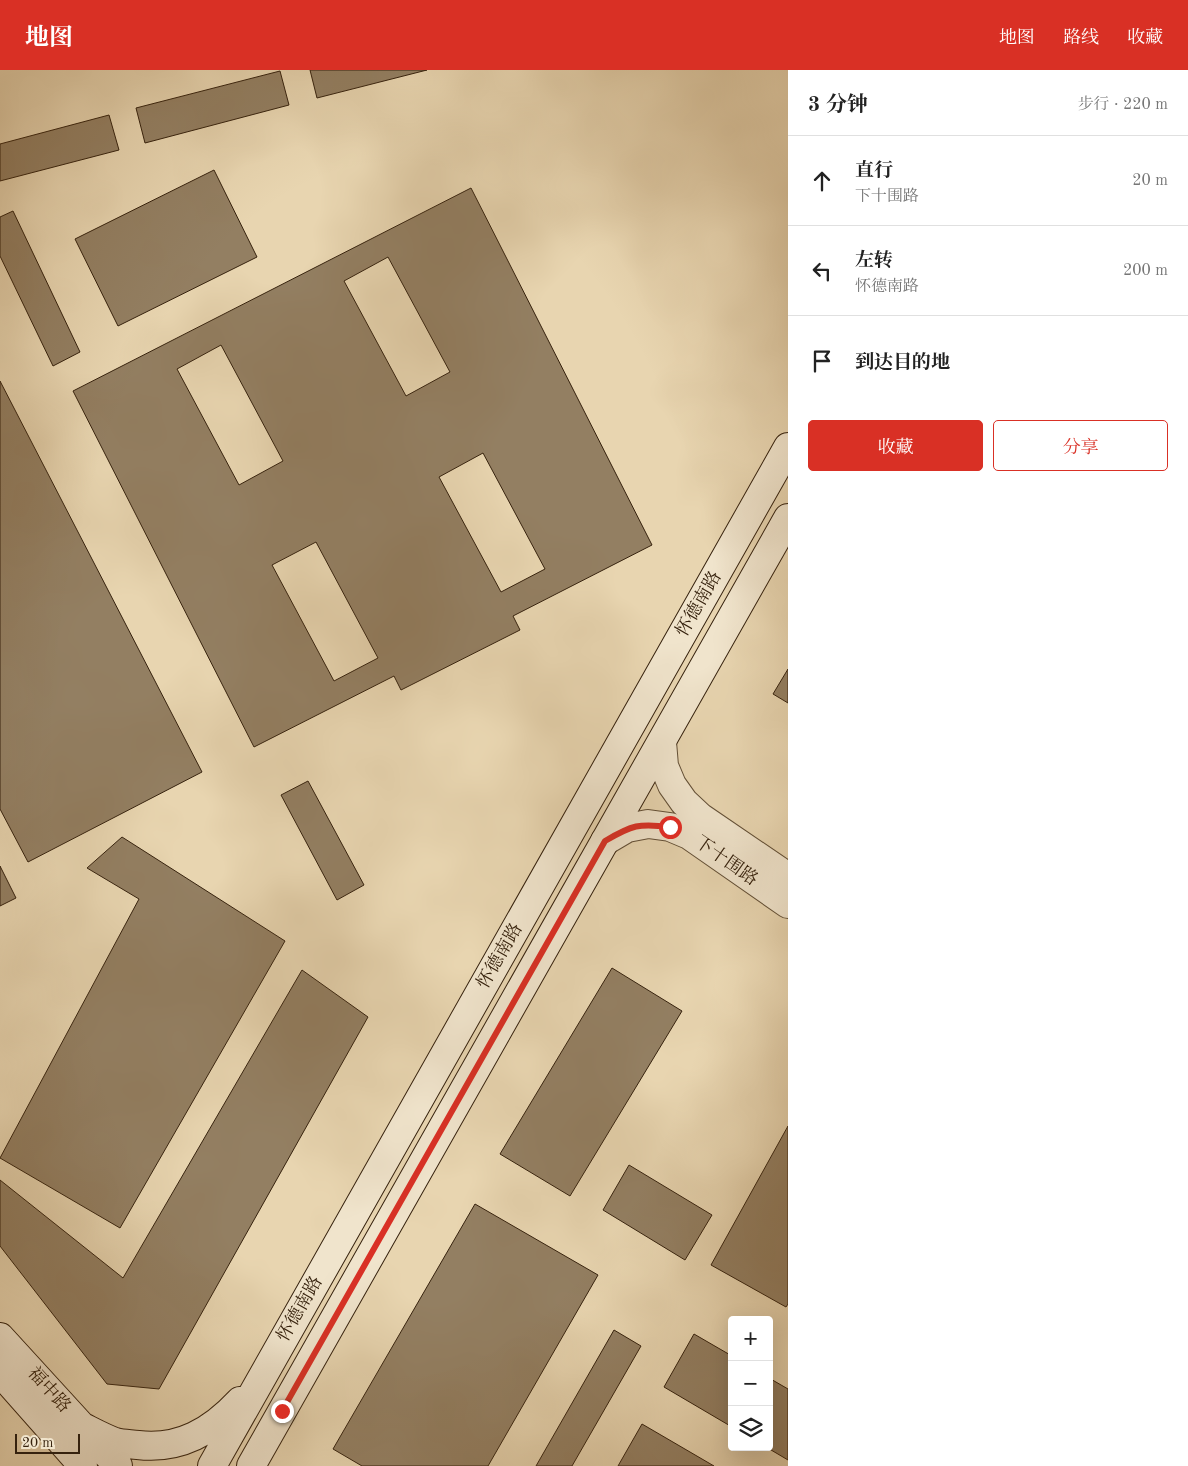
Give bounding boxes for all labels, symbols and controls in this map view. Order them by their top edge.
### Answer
text: 地图 [25,27,73,51]
text: 地图 [999,29,1035,47]
text: 路线 [1063,29,1099,47]
text: 收藏 [1127,29,1163,47]
text: 3 分钟 [808,95,868,116]
text: 步行 · 220 m [1078,97,1168,113]
text: 直行 [855,162,893,181]
icon: ahead [808,167,836,195]
text: 20 m [1132,173,1168,189]
text: 下十围路 [855,189,919,205]
text: 左转 [855,252,893,271]
icon: left [808,257,836,285]
text: 200 m [1123,263,1168,279]
text: 怀德南路 [855,279,919,295]
icon: arrive [808,347,836,375]
text: 到达目的地 [855,354,950,373]
button: 收藏 [808,420,983,471]
button: 分享 [993,420,1168,471]
street label: 怀德南路 [671,567,725,640]
route start [659,816,682,839]
street label: 下十围路 [691,831,762,889]
street label: 怀德南路 [472,919,526,992]
street label: 怀德南路 [272,1272,326,1345]
map controls [728,1316,773,1451]
button: + [728,1316,773,1361]
button: − [728,1361,773,1406]
street label: 福中路 [24,1363,75,1416]
route end [271,1400,294,1423]
button: layers [728,1406,773,1451]
scale bar [15,1431,80,1454]
text: 20 m [22,1436,53,1450]

